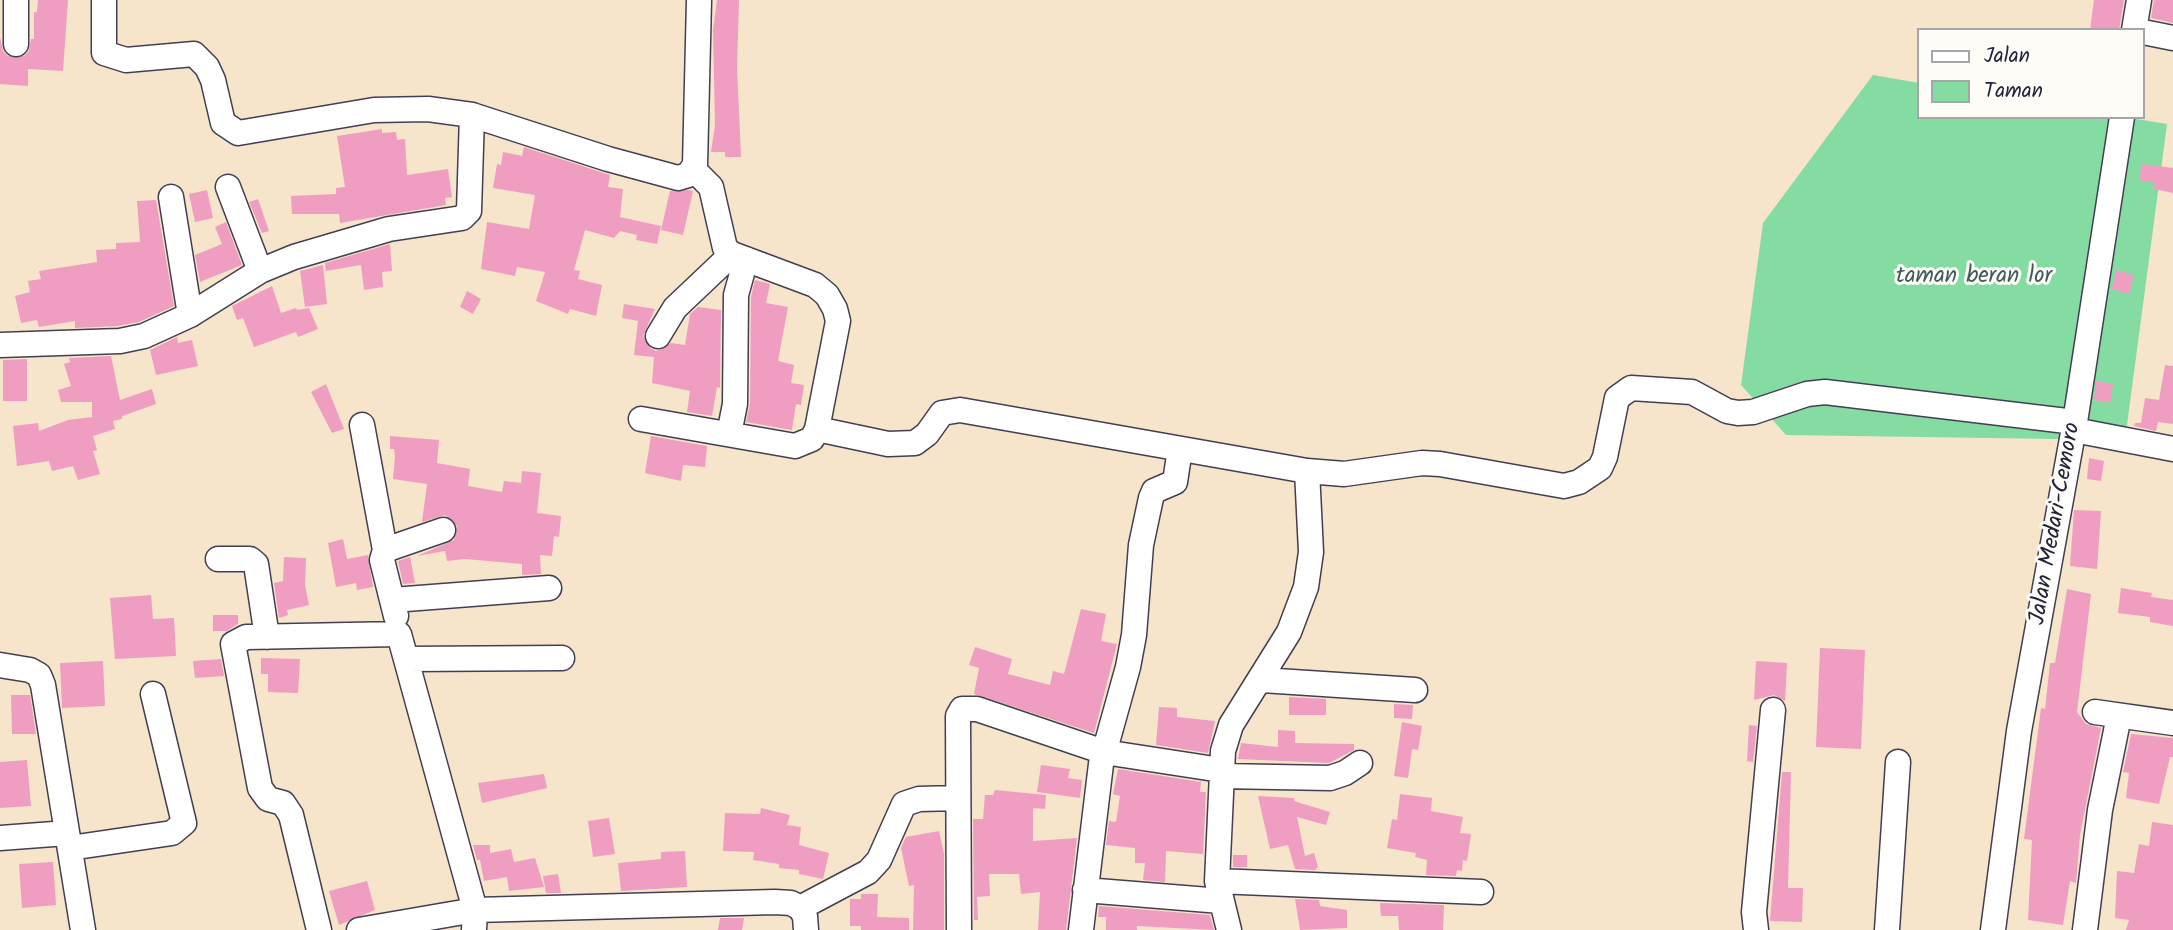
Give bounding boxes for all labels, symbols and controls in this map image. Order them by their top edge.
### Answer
legend [1918,28,2145,119]
text: Jalan [1984,40,2030,73]
text: Taman [1984,75,2043,108]
park label: taman beran lor [1896,264,2052,292]
street label: Jalan Medari-Cemoro [2026,421,2088,627]

